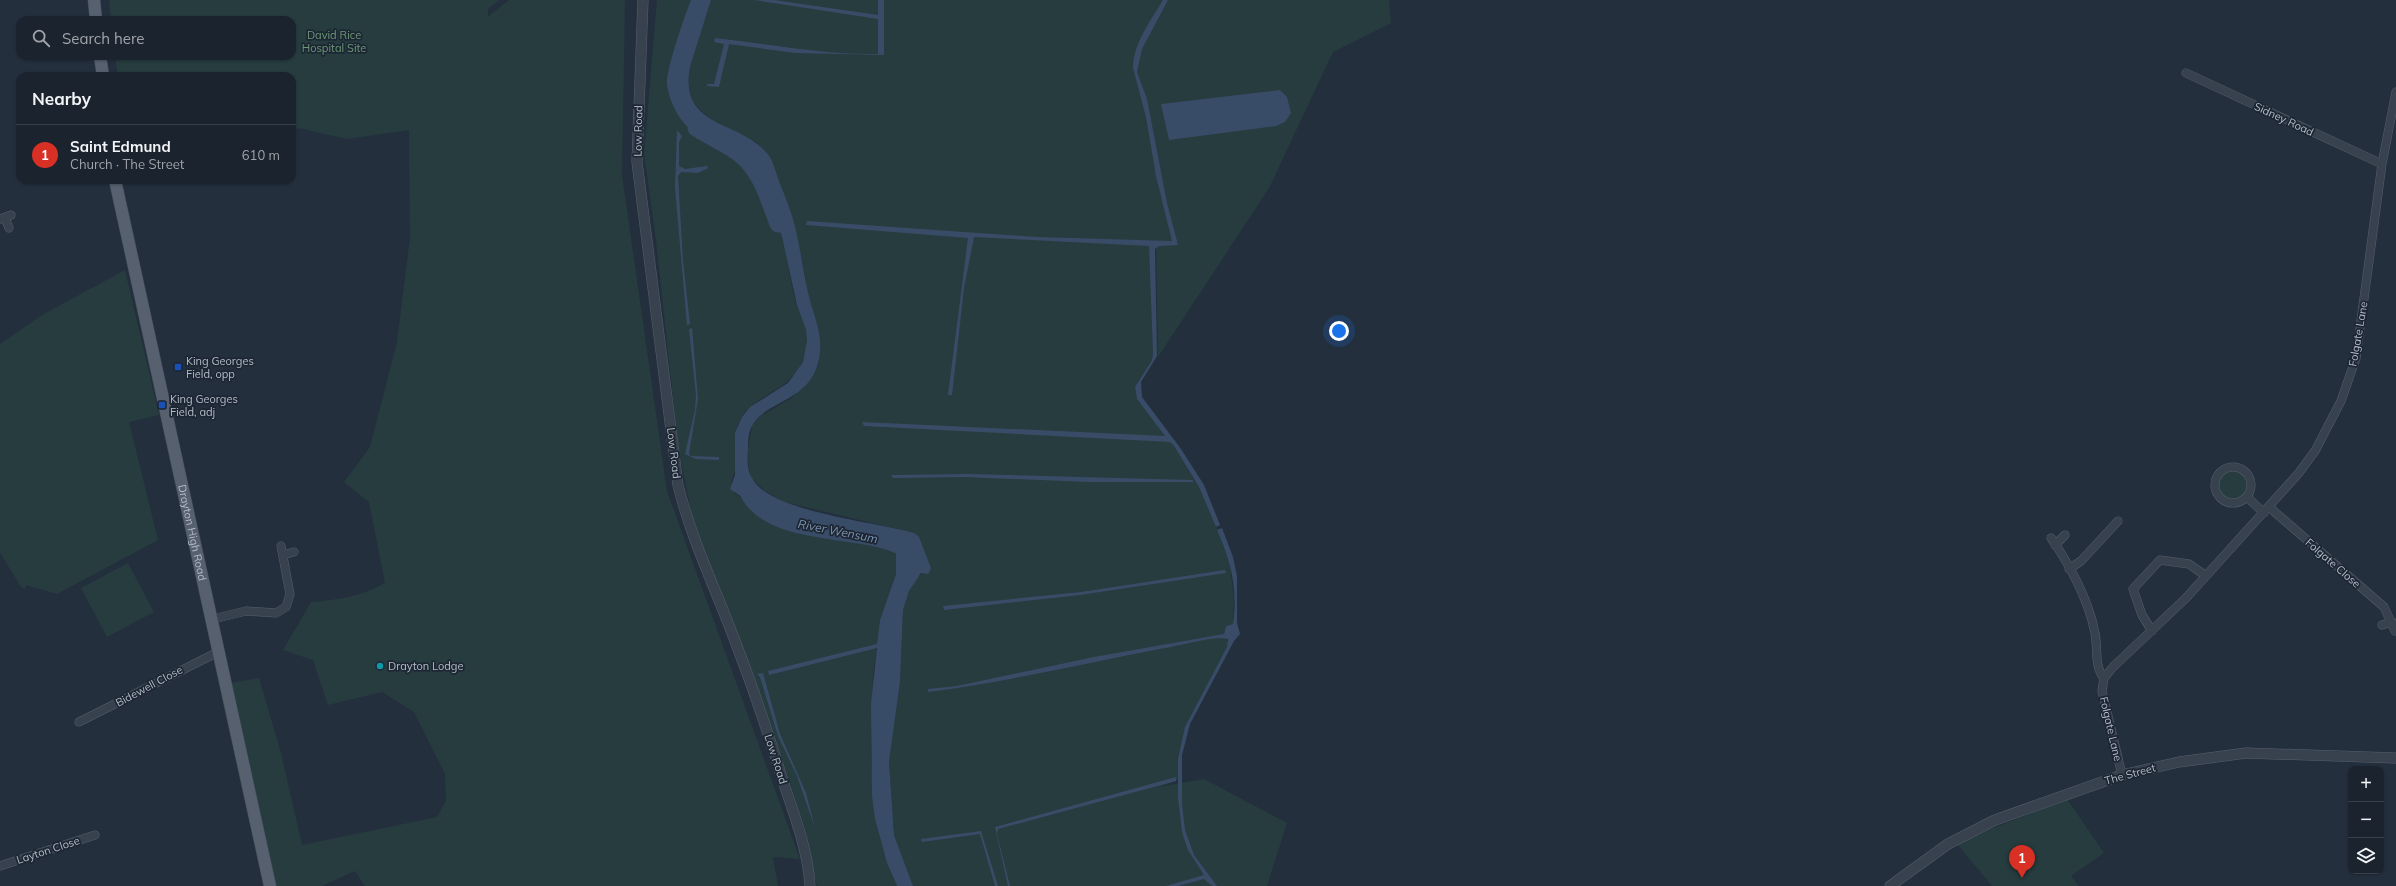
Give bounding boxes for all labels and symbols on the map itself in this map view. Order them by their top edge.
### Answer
park label: David Rice Hospital Site [302,28,366,55]
street label: Sidney Road [2252,99,2316,139]
street label: Low Road [631,105,645,157]
street label: Folgate Lane [2345,300,2371,368]
your location [1329,321,1349,341]
place label: King Georges Field, opp [186,354,254,381]
marker: King Georges Field, opp [173,362,183,372]
place label: King Georges Field, adj [170,392,238,419]
marker: King Georges Field, adj [157,400,167,410]
street label: Low Road [664,427,684,479]
street label: Drayton High Road [175,483,210,582]
water label: River Wensum [797,516,879,546]
street label: Folgate Close [2303,535,2363,591]
place label: Drayton Lodge [388,659,463,673]
marker: Drayton Lodge [375,661,385,671]
street label: Bidewell Close [113,662,185,710]
street label: Folgate Lane [2097,695,2125,763]
street label: Low Road [761,732,791,786]
street label: The Street [2103,760,2157,788]
street label: Layton Close [15,833,81,867]
pin: 1 [2009,845,2035,878]

